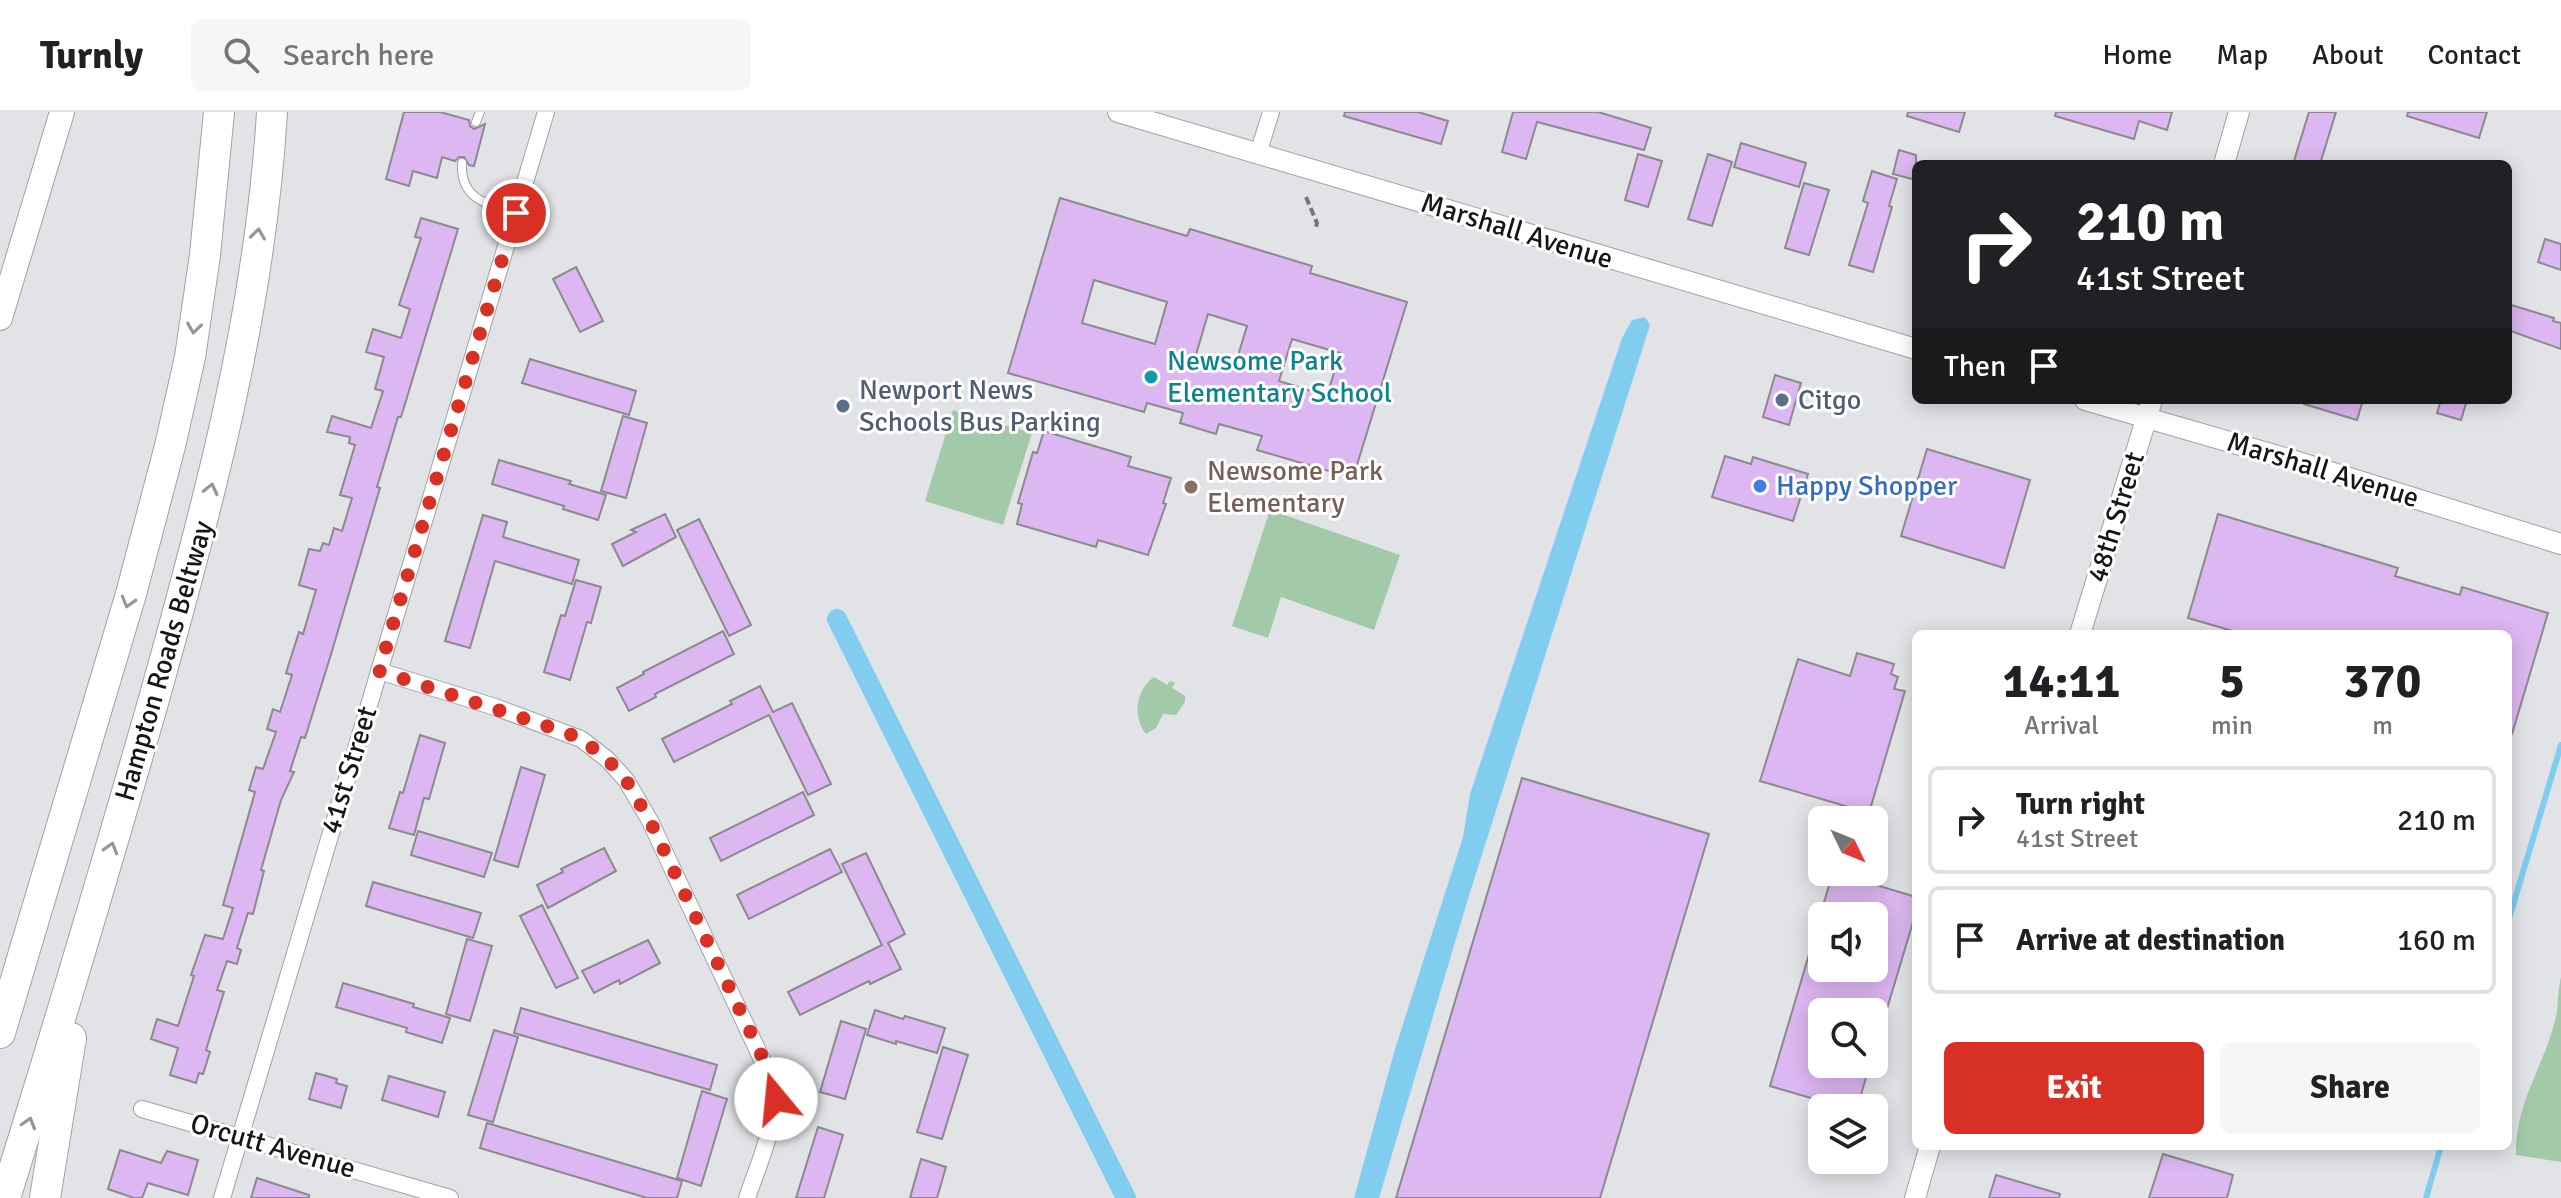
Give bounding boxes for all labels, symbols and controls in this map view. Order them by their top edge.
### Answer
search box [191,19,751,91]
text: Turnly [40,32,143,79]
icon: search [219,33,263,77]
text: Search here [283,37,434,74]
text: Home [2103,38,2172,72]
text: Map [2216,38,2268,72]
text: About [2312,38,2384,72]
text: Contact [2428,38,2521,72]
pin [482,179,550,247]
street label: Marshall Avenue [1417,186,1617,276]
text: 210 m [2076,187,2224,256]
icon: arrive [494,191,538,235]
icon: right [1944,192,2048,296]
one-way arrow [249,227,266,241]
text: 41st Street [2076,256,2245,301]
one-way arrow [186,322,203,335]
place label: Newsome Park Elementary School [1167,344,1392,410]
icon: arrive [2022,344,2066,388]
text: Then [1944,348,2006,385]
marker: Newsome Park Elementary School [1142,368,1160,386]
place label: Newport News Schools Bus Parking [859,373,1101,439]
place label: Citgo [1798,383,1861,417]
marker: Citgo [1773,391,1791,409]
marker: Newport News Schools Bus Parking [834,397,852,415]
street label: Marshall Avenue [2223,425,2423,515]
street label: 48th Street [2080,448,2152,586]
place label: Newsome Park Elementary [1207,454,1383,520]
place label: Happy Shopper [1776,469,1958,503]
marker: Happy Shopper [1751,477,1769,495]
marker: Newsome Park Elementary [1182,478,1200,496]
one-way arrow [202,483,219,497]
street label: Hampton Roads Beltway [108,517,220,805]
one-way arrow [121,594,137,608]
text: 14:11 [2003,652,2120,711]
text: 5 [2219,652,2245,711]
text: 370 [2344,652,2421,711]
street label: 41st Street [314,702,385,838]
text: Arrival [2024,710,2099,742]
text: min [2211,710,2253,742]
text: m [2372,710,2393,742]
text: Turn right [2016,786,2145,823]
icon: right [1948,798,1992,842]
text: 210 m [2397,802,2476,839]
north arrow [1808,806,1888,886]
map controls [1808,806,1888,1174]
text: 41st Street [2016,823,2138,855]
one-way arrow [102,841,118,855]
button: sound [1808,902,1888,982]
icon: arrive [1948,918,1992,962]
text: Arrive at destination [2016,922,2285,959]
text: 160 m [2397,922,2476,959]
button: search [1808,998,1888,1078]
button: Exit [1944,1042,2204,1134]
button: Share [2220,1042,2480,1134]
position arrow [734,1057,818,1141]
button: layers [1808,1094,1888,1174]
street label: Orcutt Avenue [187,1106,359,1186]
one-way arrow [19,1117,35,1131]

